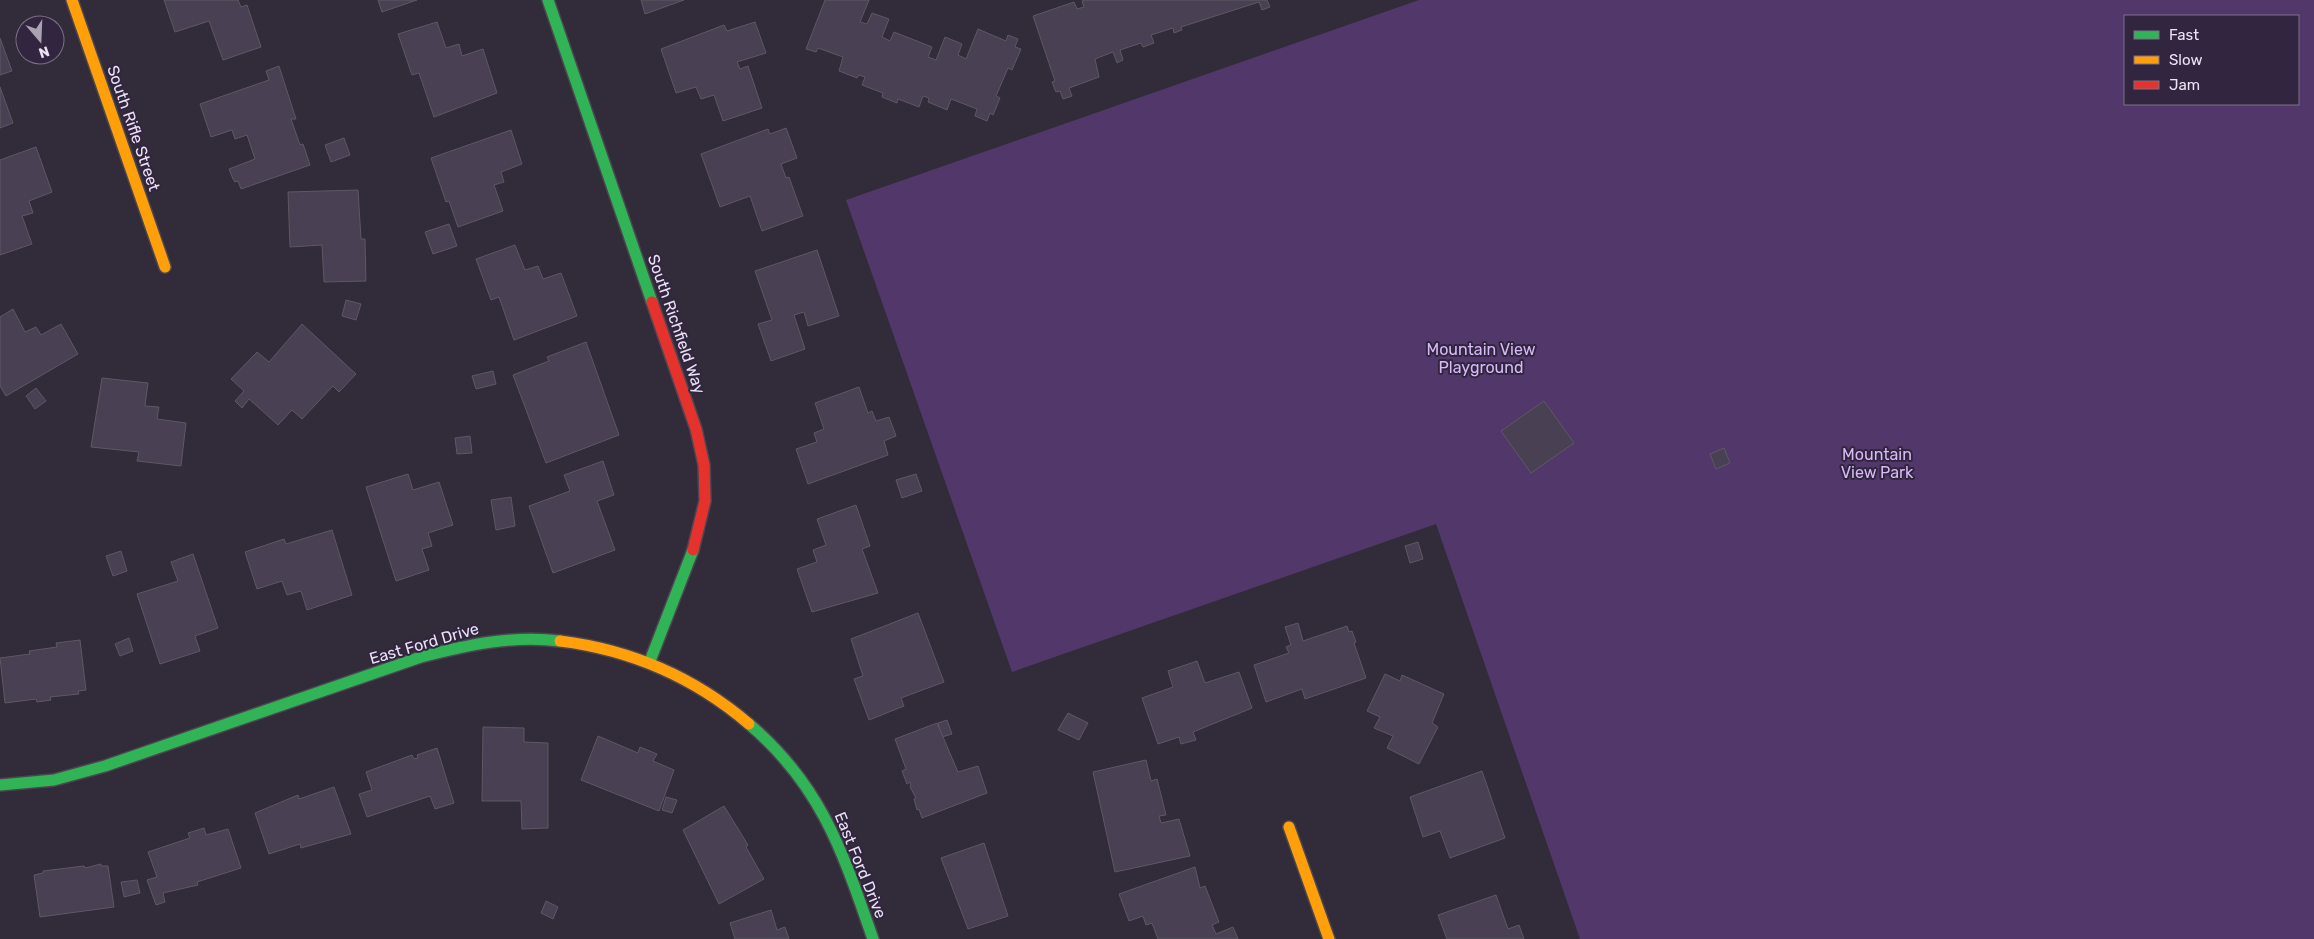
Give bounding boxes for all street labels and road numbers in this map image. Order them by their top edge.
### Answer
street label: South Rifle Street [103,63,164,194]
street label: South Richfield Way [644,252,709,397]
street label: East Ford Drive [367,619,481,668]
street label: East Ford Drive [831,809,891,921]

